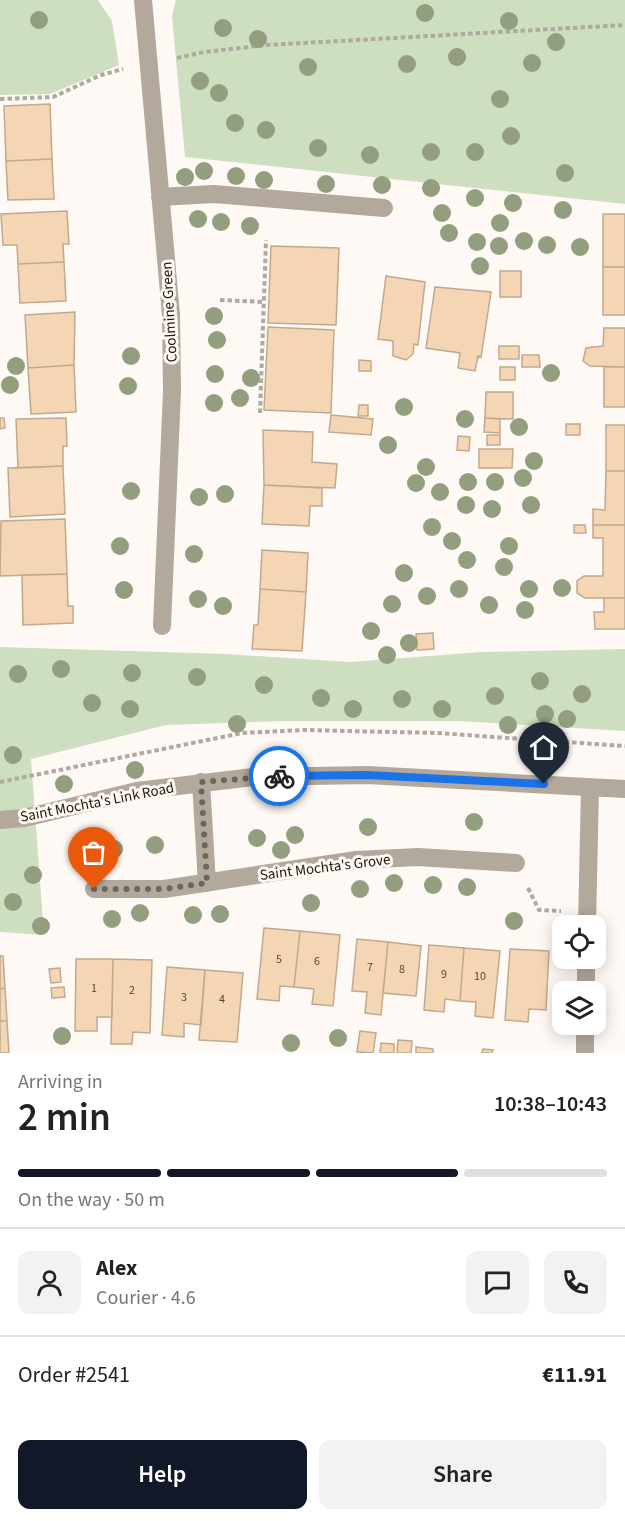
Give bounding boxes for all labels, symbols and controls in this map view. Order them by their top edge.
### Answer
street label: Coolmine Green [156,261,183,363]
pin [518,722,569,784]
icon: home [527,731,560,764]
courier [249,746,309,806]
icon: bike [263,760,296,793]
street label: Saint Mochta's Link Road [18,777,176,828]
pin [68,827,119,889]
icon: bag [77,836,110,869]
street label: Saint Mochta's Grove [259,849,392,886]
map controls [552,915,606,1035]
button: locate [552,915,606,969]
house number: 5 [276,951,282,968]
house number: 6 [314,953,320,970]
house number: 7 [367,959,373,976]
house number: 8 [399,961,405,978]
house number: 9 [441,966,447,983]
house number: 10 [474,968,486,985]
house number: 1 [91,980,97,997]
button: layers [552,981,606,1035]
house number: 2 [129,982,135,999]
house number: 3 [181,989,187,1006]
house number: 4 [219,991,225,1008]
text: Arriving in [18,1068,103,1096]
text: 10:38–10:43 [494,1088,607,1120]
text: 2 min [18,1090,111,1146]
text: On the way · 50 m [18,1186,165,1214]
button: person [18,1251,81,1314]
button: chat [466,1251,529,1314]
button: phone [544,1251,607,1314]
text: Alex [96,1252,137,1284]
text: Courier · 4.6 [96,1284,196,1312]
text: Order #2541 [18,1359,130,1391]
text: €11.91 [542,1359,607,1391]
button: Help [18,1440,307,1509]
button: Share [319,1440,607,1509]

